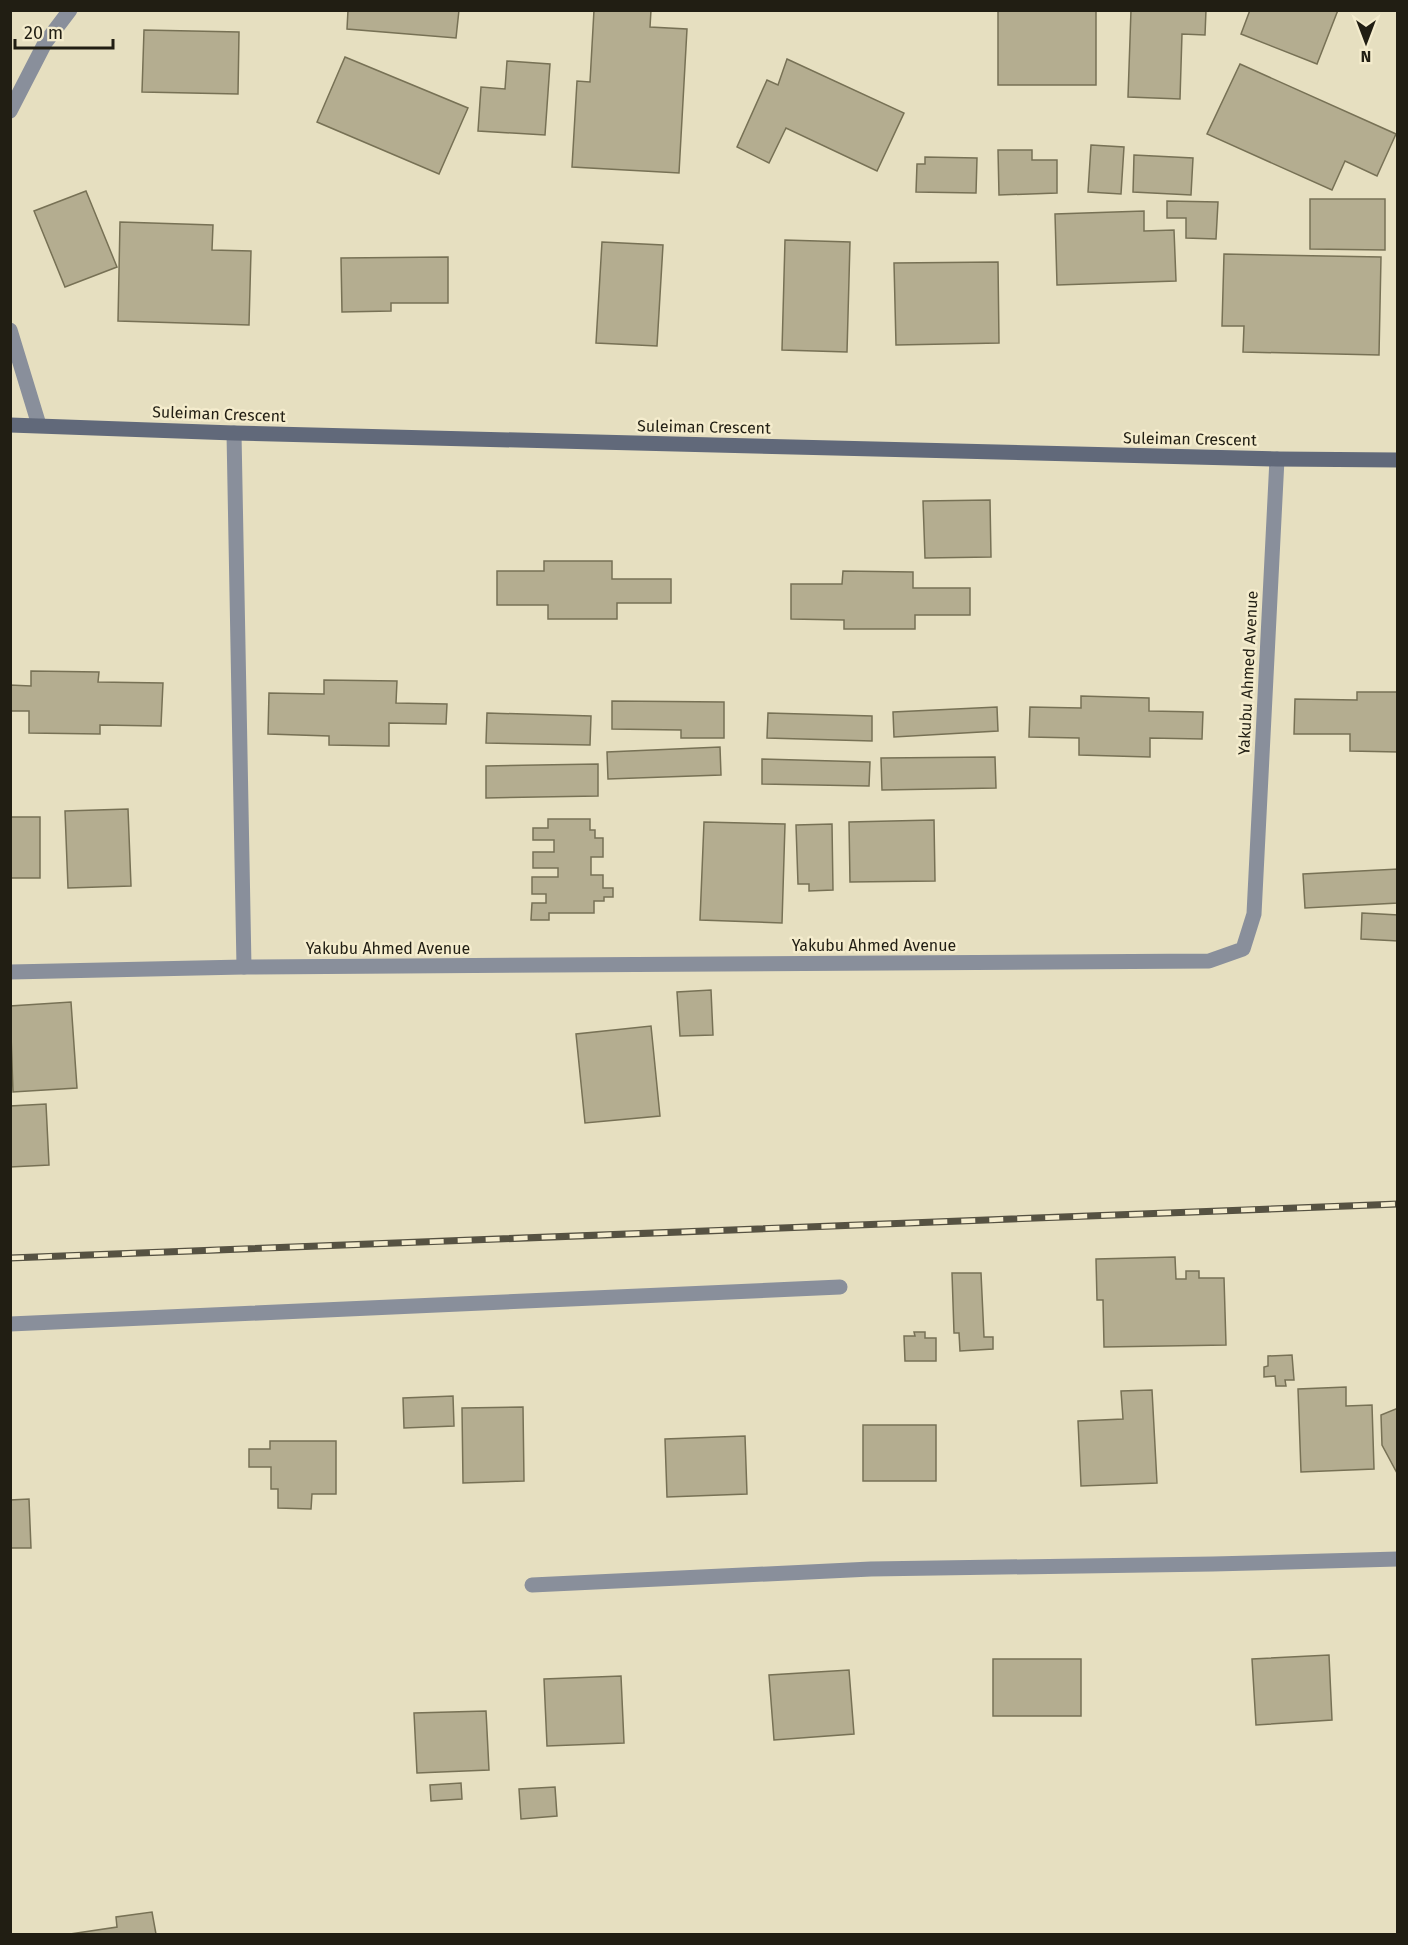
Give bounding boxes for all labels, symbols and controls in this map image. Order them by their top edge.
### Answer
scale bar [15,12,112,50]
north arrow [1336,12,1396,72]
text: 20 m [24,22,63,44]
text: N [1361,47,1371,66]
street label: Suleiman Crescent [152,402,286,426]
street label: Suleiman Crescent [637,416,771,438]
street label: Suleiman Crescent [1123,428,1257,450]
street label: Yakubu Ahmed Avenue [1234,590,1262,756]
street label: Yakubu Ahmed Avenue [792,936,956,955]
street label: Yakubu Ahmed Avenue [306,939,470,958]

